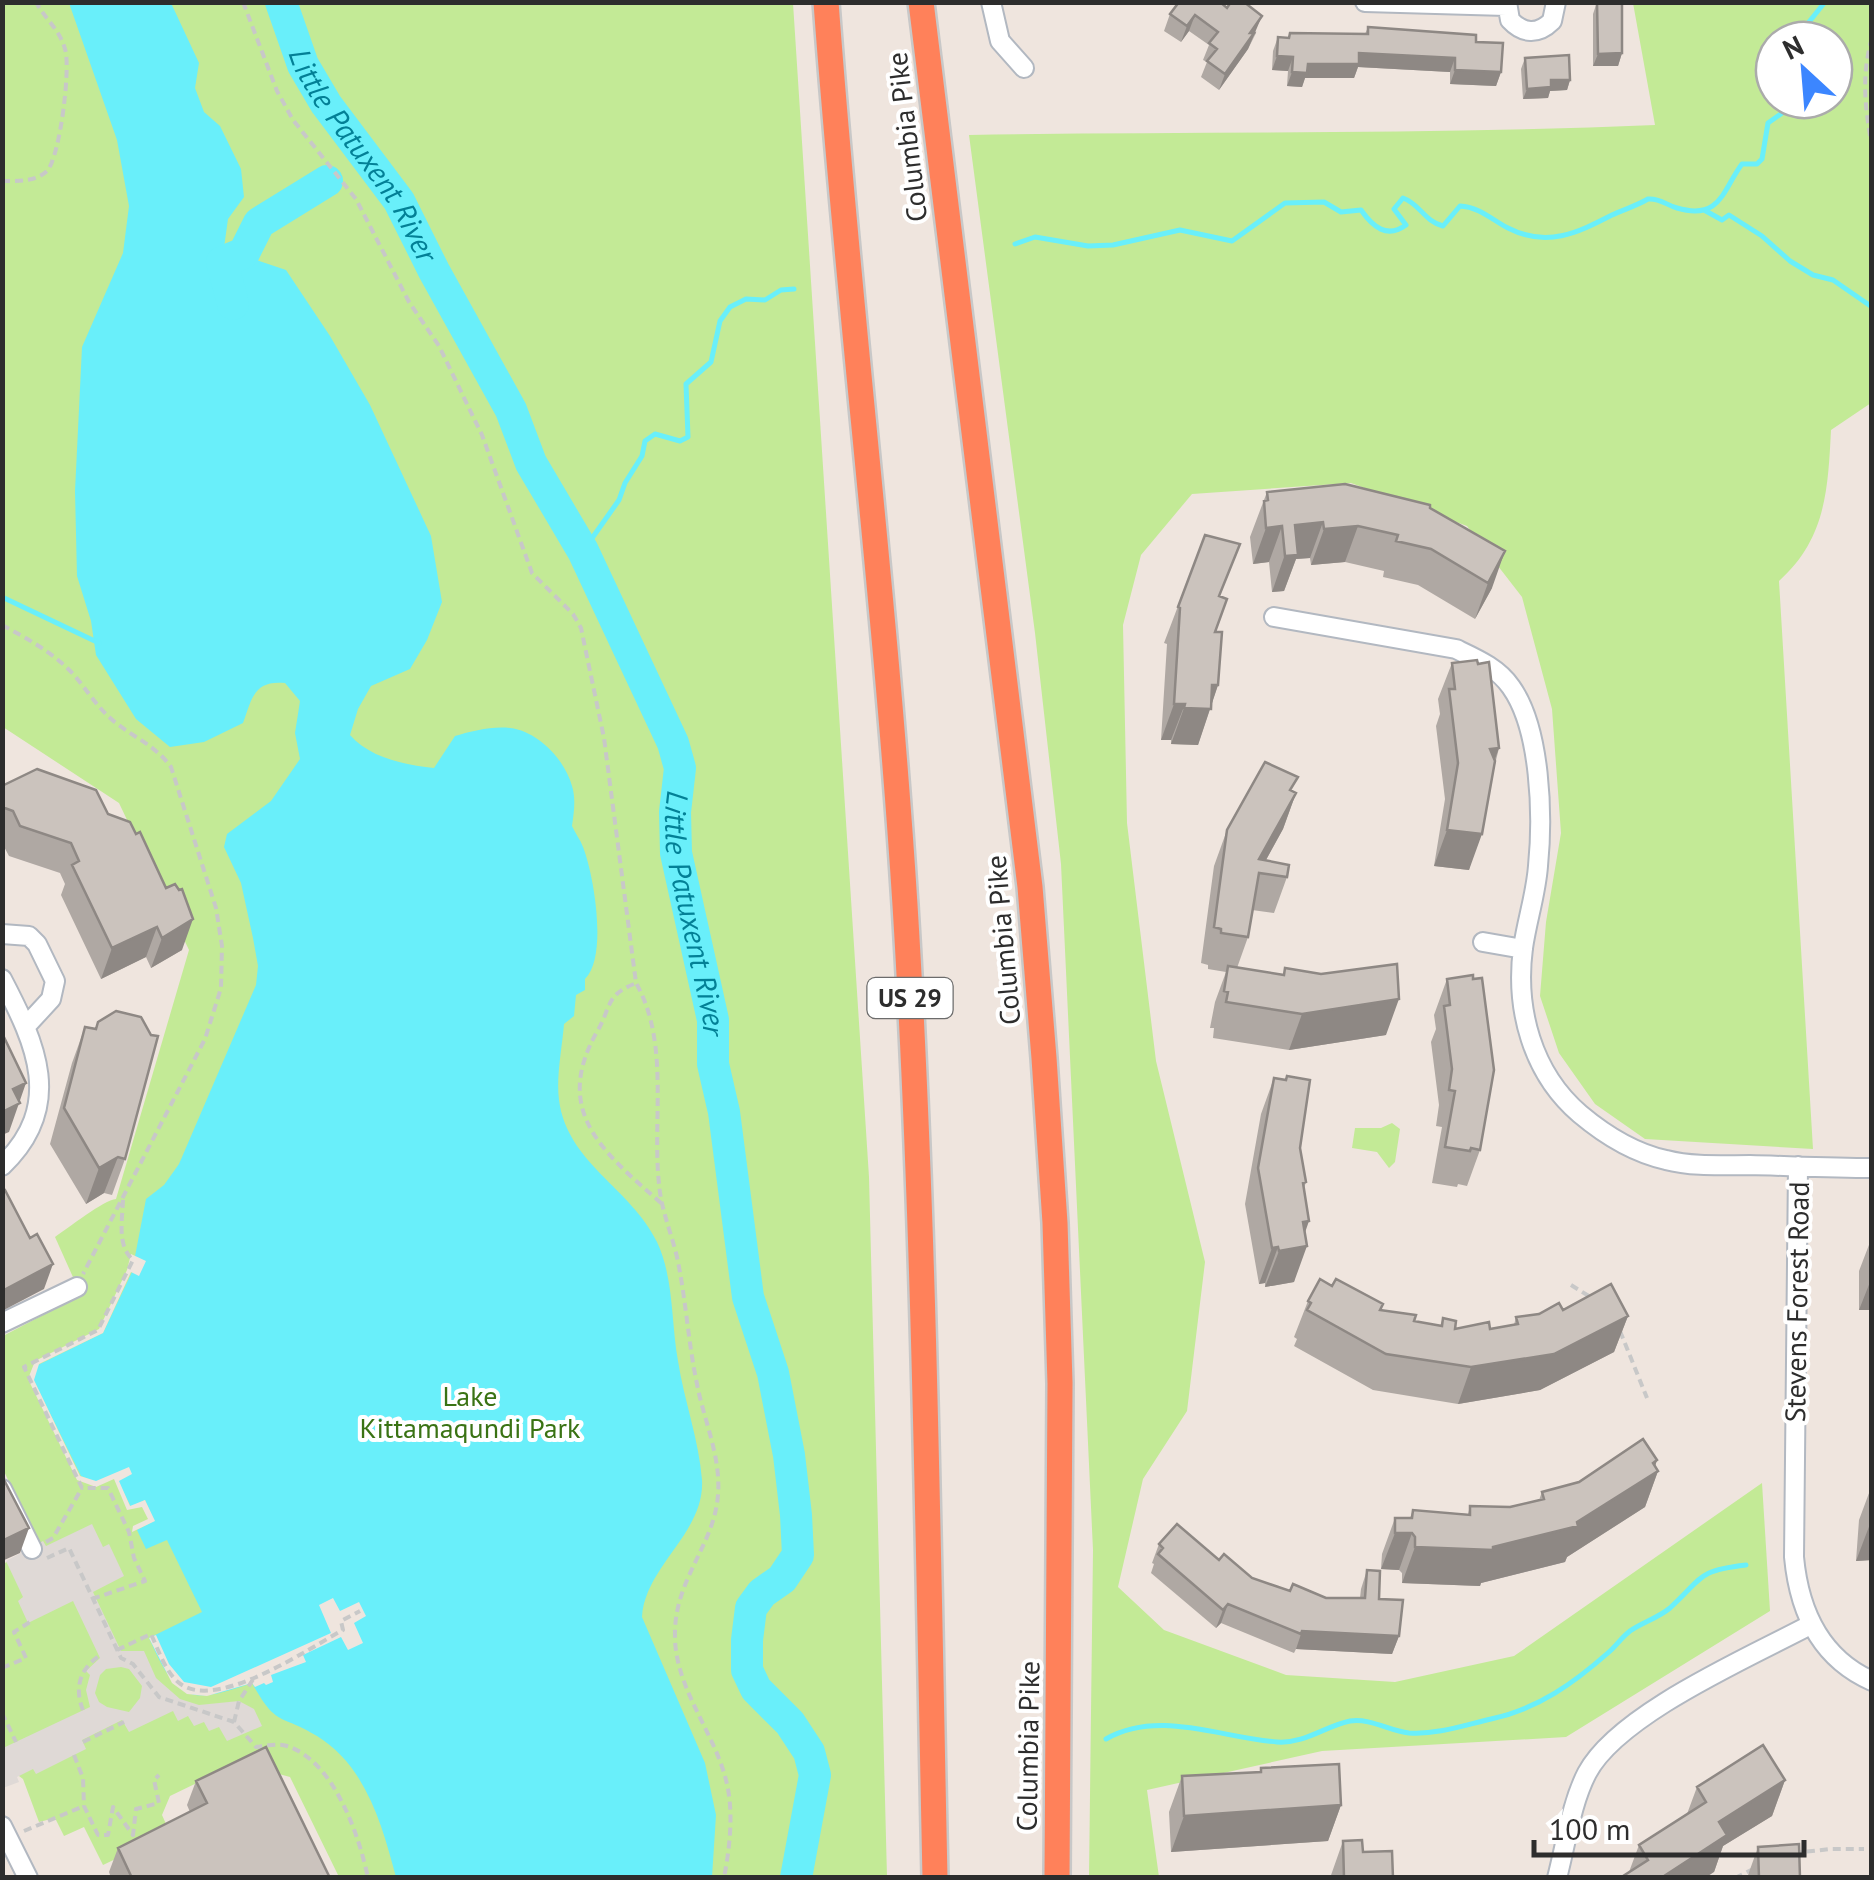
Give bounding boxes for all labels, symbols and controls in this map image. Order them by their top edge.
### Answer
north arrow [1754,20,1854,120]
text: N [1776,26,1809,68]
water label: Little Patuxent River [281,43,448,270]
street label: Columbia Pike [878,50,935,224]
water label: Little Patuxent River [657,789,735,1038]
street label: Columbia Pike [977,854,1028,1027]
road number: US 29 [868,978,952,1018]
street label: Stevens Forest Road [1776,1181,1817,1423]
park label: Lake Kittamaqundi Park [359,1377,581,1446]
street label: Columbia Pike [1008,1660,1047,1832]
scale bar [1534,1795,1804,1857]
text: 100 m [1549,1809,1630,1848]

